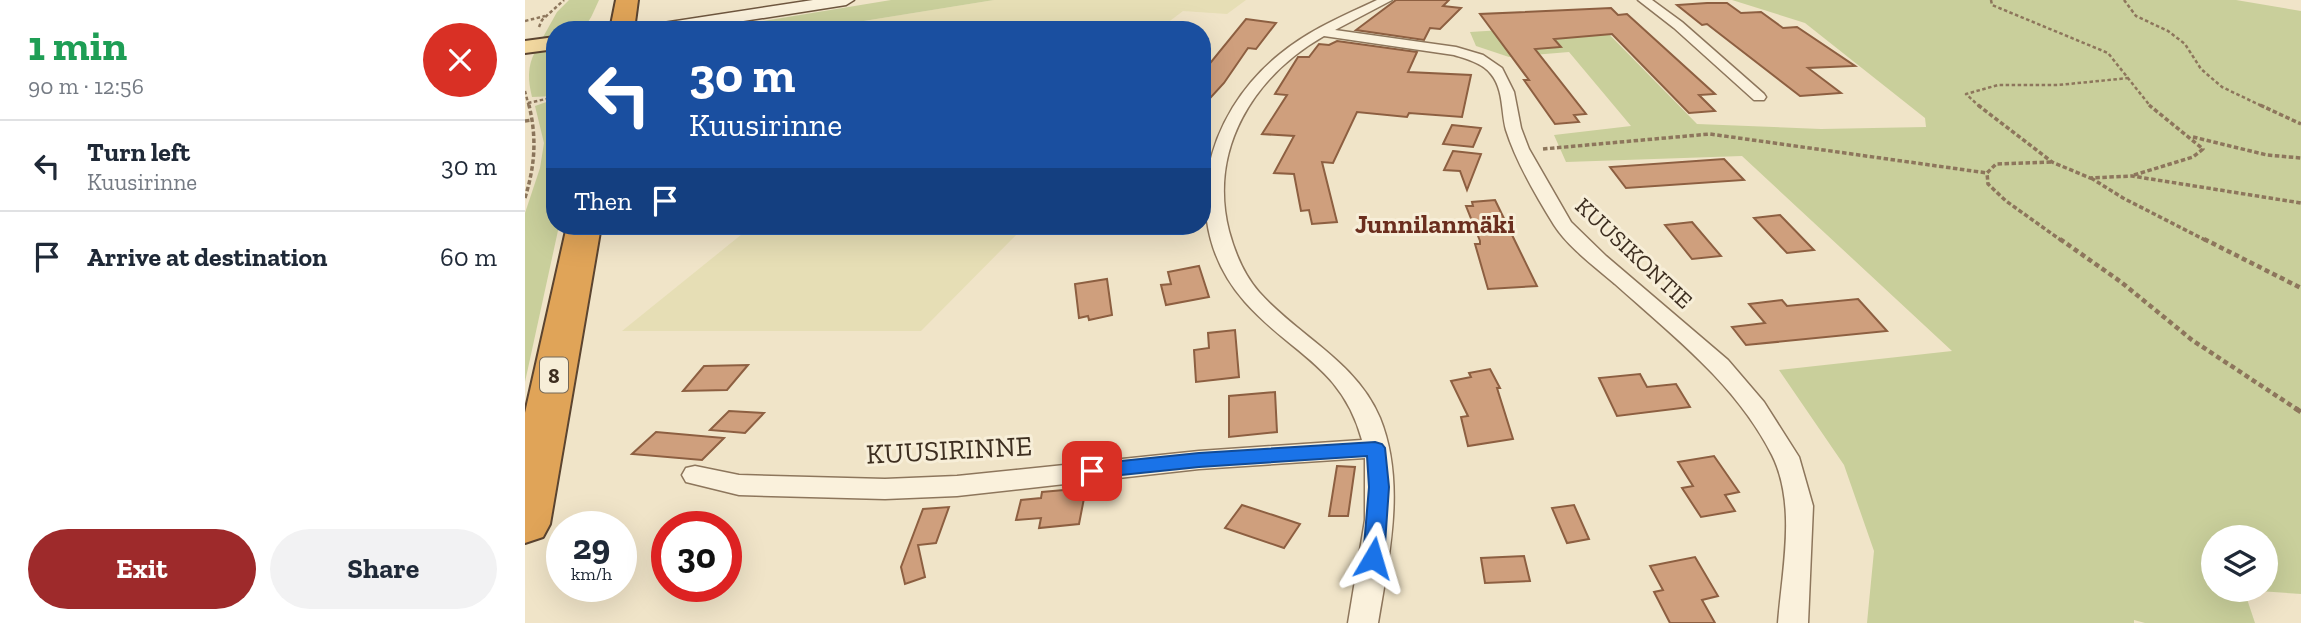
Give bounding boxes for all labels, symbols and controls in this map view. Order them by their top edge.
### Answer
text: 1 min [28,20,127,71]
button: close [423,23,497,97]
text: 30 m [689,46,795,105]
icon: left [574,49,665,140]
text: 90 m · 12:56 [28,72,144,100]
text: Kuusirinne [689,106,842,144]
text: Turn left [87,136,190,168]
icon: left [28,147,66,185]
text: 30 m [441,150,497,182]
text: Kuusirinne [87,168,197,196]
icon: arrive [646,182,684,220]
text: Then [574,185,632,217]
street label: KUUSIKONTIE [1570,192,1698,314]
district label: Junnilanmäki [1355,208,1515,240]
icon: arrive [28,238,66,276]
text: Arrive at destination [87,241,327,273]
text: 60 m [440,241,497,273]
road number: 8 [540,358,568,392]
street label: KUUSIRINNE [865,429,1033,471]
pin [1062,441,1122,501]
icon: arrive [1073,452,1111,490]
speed limit sign: 30 [651,511,742,602]
position arrow [1336,521,1410,595]
map controls [2201,525,2278,602]
button: layers [2201,525,2278,602]
text: 29 [573,526,610,568]
button: Exit [28,529,256,609]
button: Share [270,529,497,609]
text: km/h [571,563,612,585]

